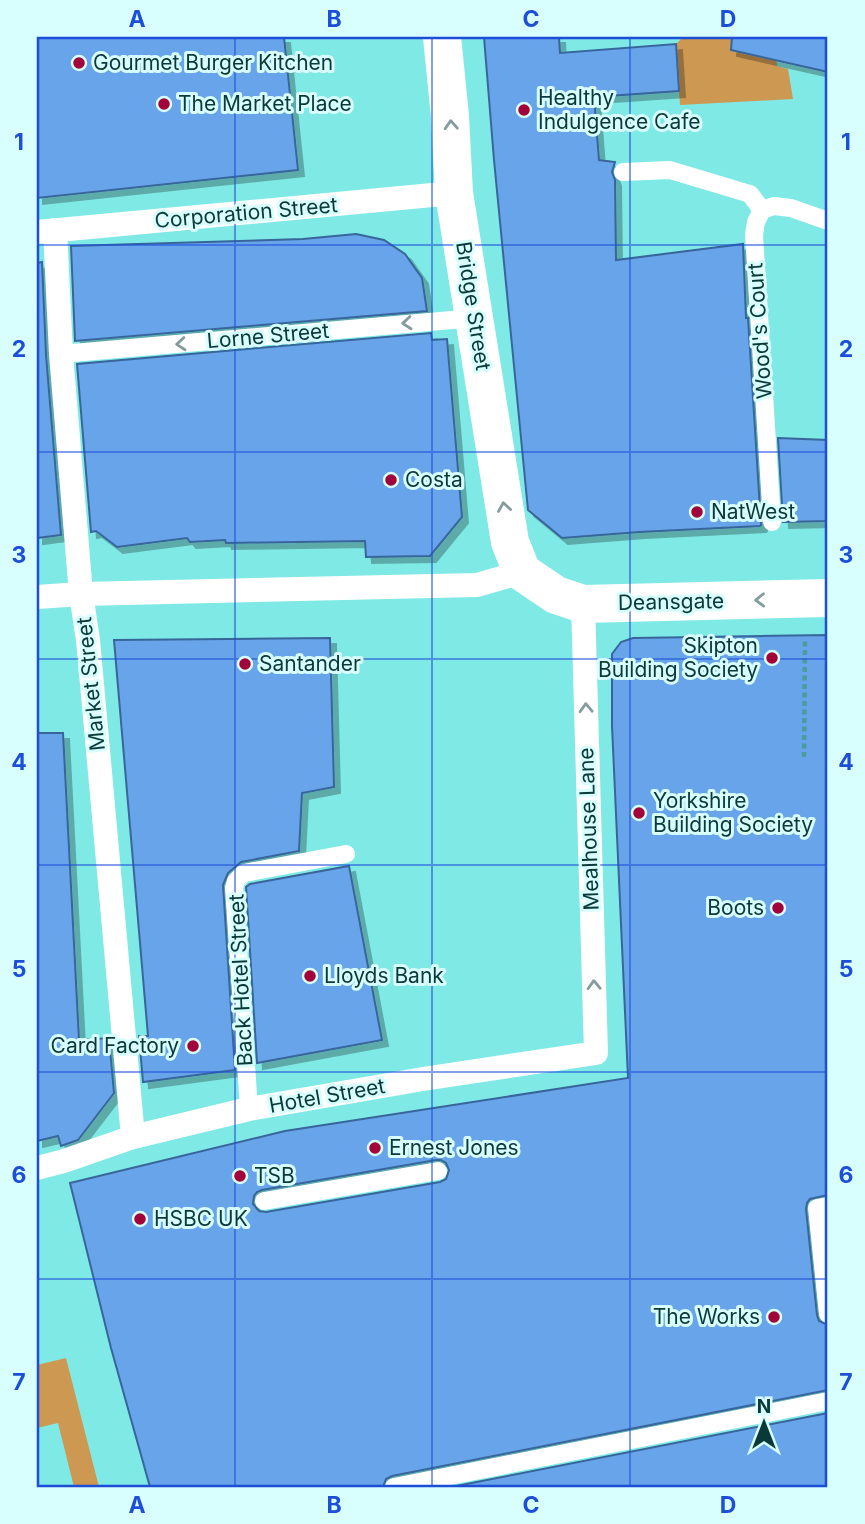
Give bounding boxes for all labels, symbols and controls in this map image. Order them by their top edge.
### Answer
text: A [128,5,146,33]
text: B [326,5,342,33]
text: C [522,5,540,33]
text: D [720,5,736,33]
place label: Gourmet Burger Kitchen [93,50,333,75]
marker: Gourmet Burger Kitchen [71,55,87,71]
place label: Healthy Indulgence Cafe [538,85,701,134]
place label: The Market Place [178,91,352,116]
marker: The Market Place [156,96,172,112]
marker: Healthy Indulgence Cafe [516,102,532,118]
one-way arrow [443,119,458,130]
text: 1 [14,128,24,156]
text: 1 [841,128,851,156]
street label: Corporation Street [153,192,339,233]
street label: Bridge Street [451,240,496,372]
street label: Wood's Court [742,262,777,400]
one-way arrow [401,315,412,330]
street label: Lorne Street [206,318,330,353]
text: 2 [12,335,26,363]
text: 2 [839,335,853,363]
one-way arrow [175,336,186,351]
place label: Costa [405,467,463,492]
marker: Costa [383,472,399,488]
place label: NatWest [711,499,795,524]
one-way arrow [497,501,512,513]
marker: NatWest [689,504,705,520]
text: 3 [12,541,26,569]
text: 3 [839,541,853,569]
street label: Deansgate [618,588,724,615]
one-way arrow [754,592,765,608]
street label: Market Street [71,616,110,752]
place label: Skipton Building Society [598,633,758,682]
marker: Skipton Building Society [764,650,780,666]
place label: Santander [259,651,361,676]
marker: Santander [237,656,253,672]
one-way arrow [578,702,594,713]
street label: Mealhouse Lane [573,747,604,911]
text: 4 [11,748,27,776]
text: 4 [838,748,854,776]
place label: Yorkshire Building Society [653,788,813,837]
marker: Yorkshire Building Society [631,805,647,821]
street label: Back Hotel Street [224,893,257,1067]
place label: Boots [707,895,764,920]
marker: Boots [770,900,786,916]
text: 5 [12,955,26,983]
text: 5 [839,955,853,983]
place label: Lloyds Bank [324,963,444,988]
marker: Lloyds Bank [302,968,318,984]
one-way arrow [586,979,601,990]
place label: Card Factory [51,1033,179,1058]
marker: Card Factory [185,1038,201,1054]
street label: Hotel Street [267,1073,387,1118]
place label: Ernest Jones [389,1135,519,1160]
marker: Ernest Jones [367,1140,383,1156]
text: 6 [12,1161,26,1189]
text: 6 [839,1161,853,1189]
place label: TSB [254,1163,295,1188]
marker: TSB [232,1168,248,1184]
place label: HSBC UK [154,1206,248,1231]
marker: HSBC UK [132,1211,148,1227]
place label: The Works [653,1304,760,1329]
marker: The Works [766,1309,782,1325]
text: 7 [12,1368,26,1396]
text: 7 [839,1368,853,1396]
north arrow [728,1388,798,1458]
text: N [757,1395,771,1418]
text: A [128,1491,146,1519]
text: B [326,1491,342,1519]
text: C [522,1491,540,1519]
text: D [720,1491,736,1519]

